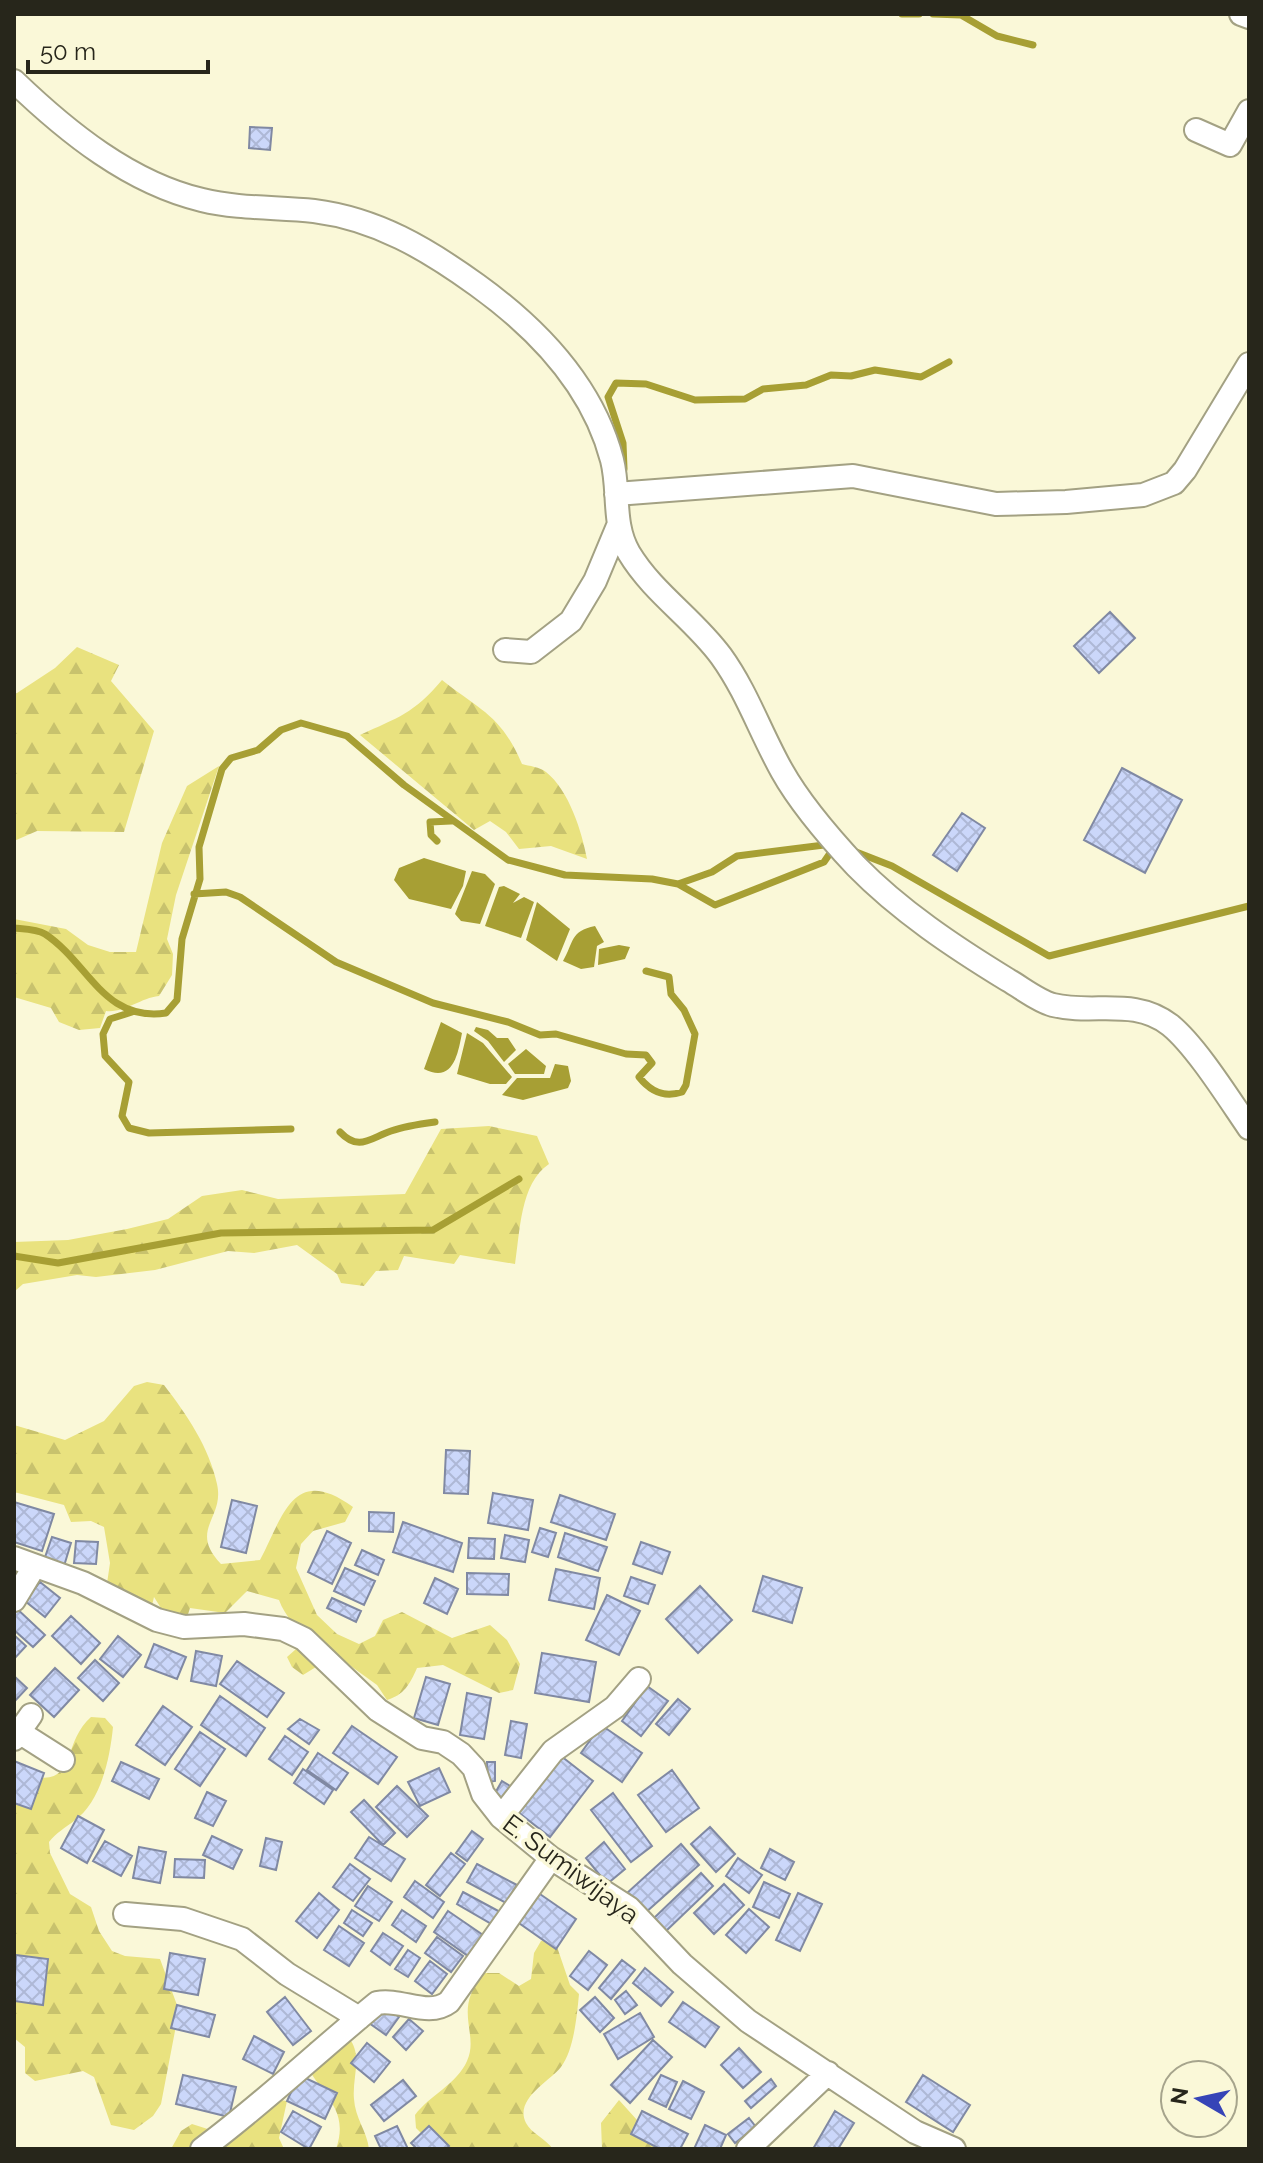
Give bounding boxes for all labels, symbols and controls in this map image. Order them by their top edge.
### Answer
scale bar [28,24,208,74]
text: 50 m [40,37,96,66]
street label: E. Sumiwijaya [497,1808,645,1930]
north arrow [1159,2059,1239,2139]
text: N [1165,2086,1193,2106]

